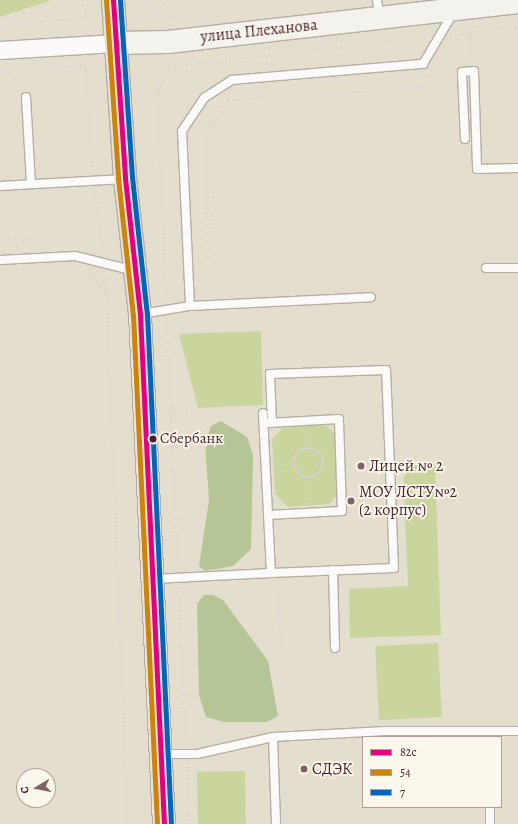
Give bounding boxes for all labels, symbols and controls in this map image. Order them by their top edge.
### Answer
street label: улица Плеханова [200,15,318,47]
place label: Сбербанк [160,430,223,448]
marker: Сбербанк [148,434,158,444]
place label: Лицей № 2 [369,456,443,476]
marker: Лицей № 2 [356,461,366,471]
place label: МОУ ЛСТУ№2 (2 корпус) [359,482,457,520]
marker: МОУ ЛСТУ№2 (2 корпус) [346,496,356,506]
legend [362,736,502,808]
text: 82с [400,744,417,760]
place label: СДЭК [312,759,352,779]
marker: СДЭК [299,764,309,774]
text: 54 [400,764,411,780]
north arrow [16,768,56,808]
text: 7 [400,784,405,800]
text: С [17,785,33,795]

